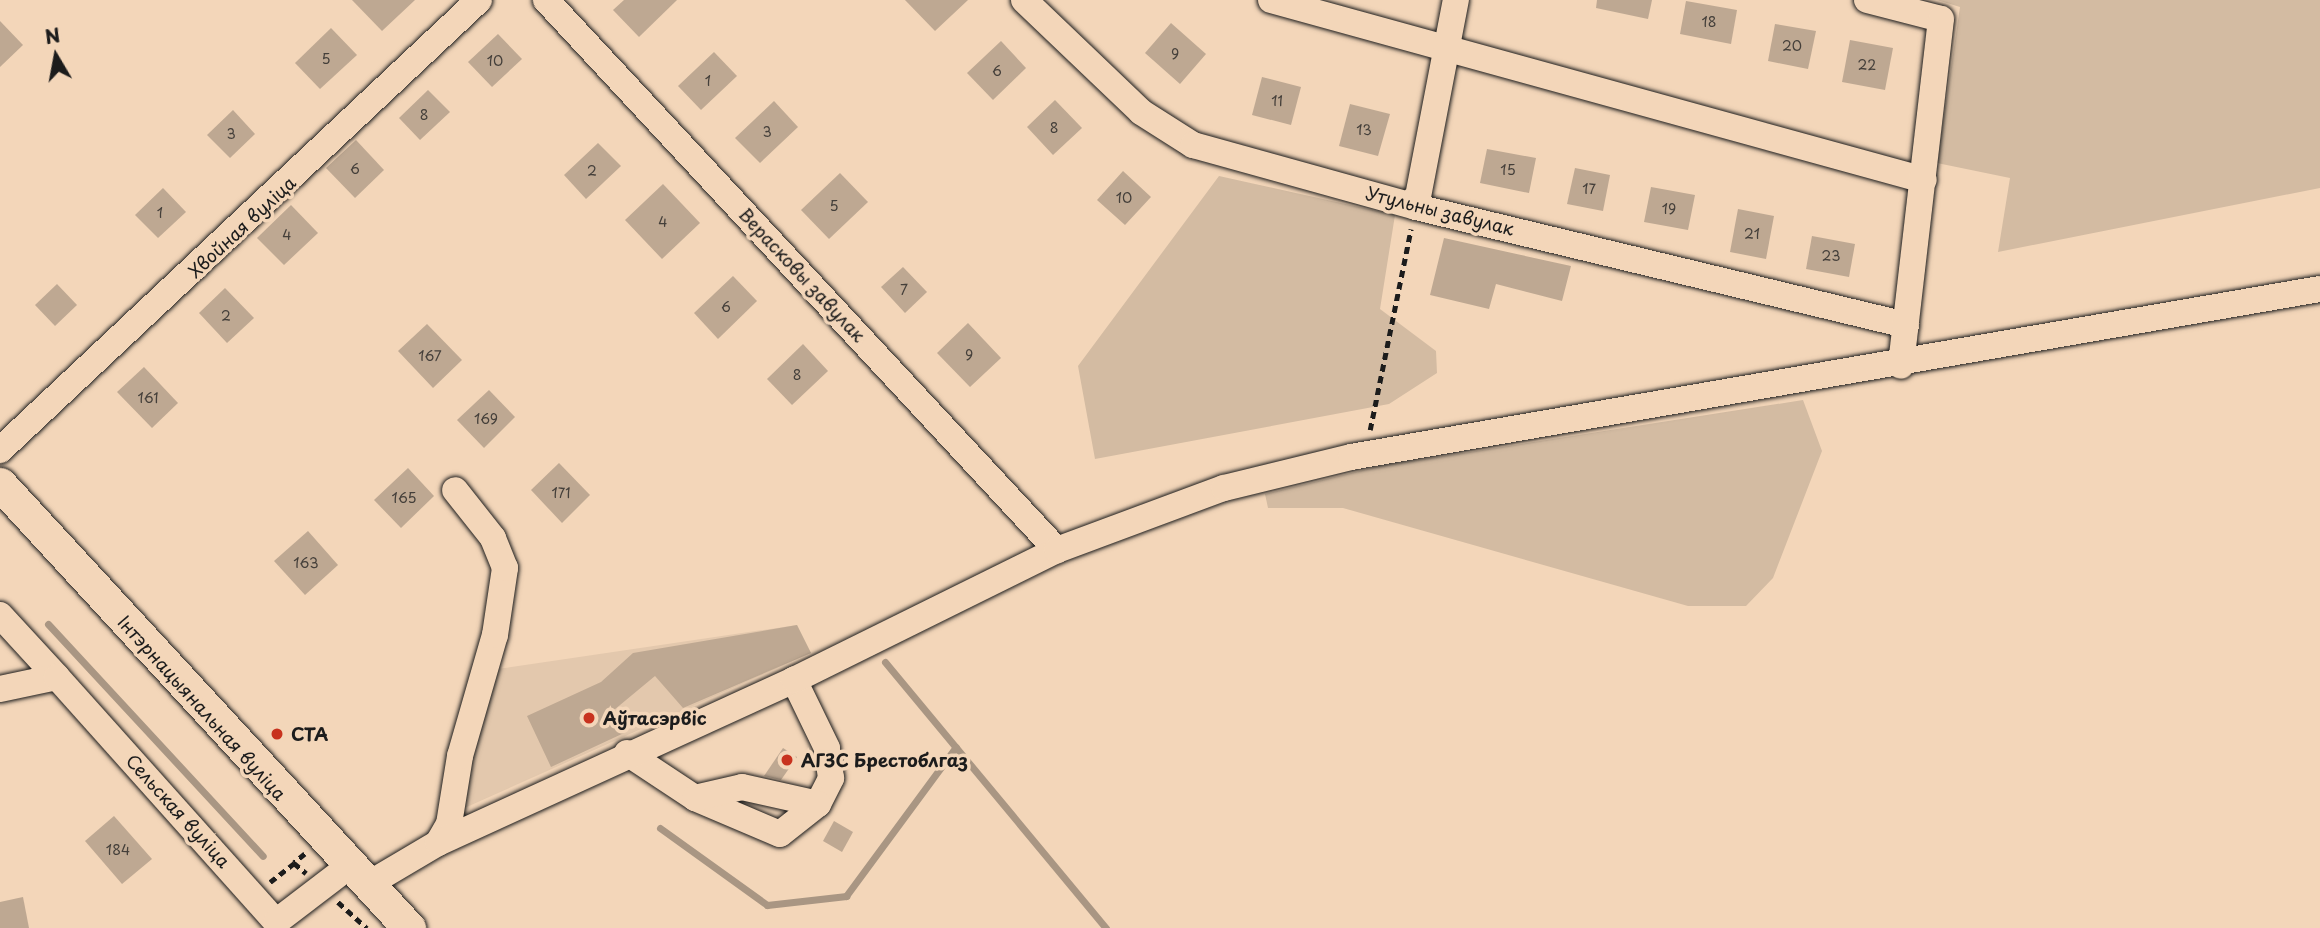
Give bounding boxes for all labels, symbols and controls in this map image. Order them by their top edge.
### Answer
house number: 18 [1701,14,1717,30]
text: N [43,20,62,50]
north arrow [21,21,91,91]
house number: 20 [1782,38,1802,54]
house number: 9 [1171,46,1179,62]
house number: 5 [321,51,331,67]
house number: 10 [487,53,503,69]
house number: 22 [1858,57,1876,73]
house number: 6 [992,63,1002,79]
house number: 1 [705,73,711,89]
house number: 11 [1271,93,1283,109]
house number: 8 [420,107,428,123]
house number: 8 [1050,120,1058,136]
house number: 13 [1356,122,1372,138]
house number: 3 [762,124,772,140]
house number: 3 [226,126,236,142]
house number: 6 [350,161,360,177]
house number: 15 [1500,162,1516,178]
house number: 2 [587,163,597,179]
street label: Хвойная вуліца [184,171,300,283]
house number: 17 [1582,181,1596,197]
street label: Утульны завулак [1363,182,1517,240]
house number: 10 [1116,190,1132,206]
house number: 5 [829,198,839,214]
house number: 19 [1662,201,1676,217]
street label: Верасковы завулак [734,203,870,347]
house number: 1 [157,205,163,221]
house number: 4 [658,214,668,230]
house number: 21 [1744,226,1760,242]
house number: 4 [282,227,292,243]
house number: 23 [1822,248,1840,264]
house number: 7 [900,282,908,298]
house number: 6 [721,299,731,315]
house number: 2 [221,308,231,324]
house number: 9 [965,347,973,363]
house number: 167 [418,348,442,364]
house number: 8 [793,367,801,383]
house number: 161 [138,390,158,406]
house number: 169 [474,411,498,427]
house number: 171 [551,485,571,501]
house number: 165 [392,490,416,506]
house number: 163 [293,555,319,571]
street label: Інтэрнацыянальная вуліца [113,611,291,805]
place label: Аўтасэрвіс [603,707,707,729]
marker: Аўтасэрвіс [581,710,597,726]
place label: СТА [291,723,328,745]
marker: СТА [269,726,285,742]
street label: Сельская вуліца [121,749,235,873]
place label: АГЗС Брестоблгаз [801,749,970,771]
marker: АГЗС Брестоблгаз [779,752,795,768]
house number: 184 [106,842,130,858]

